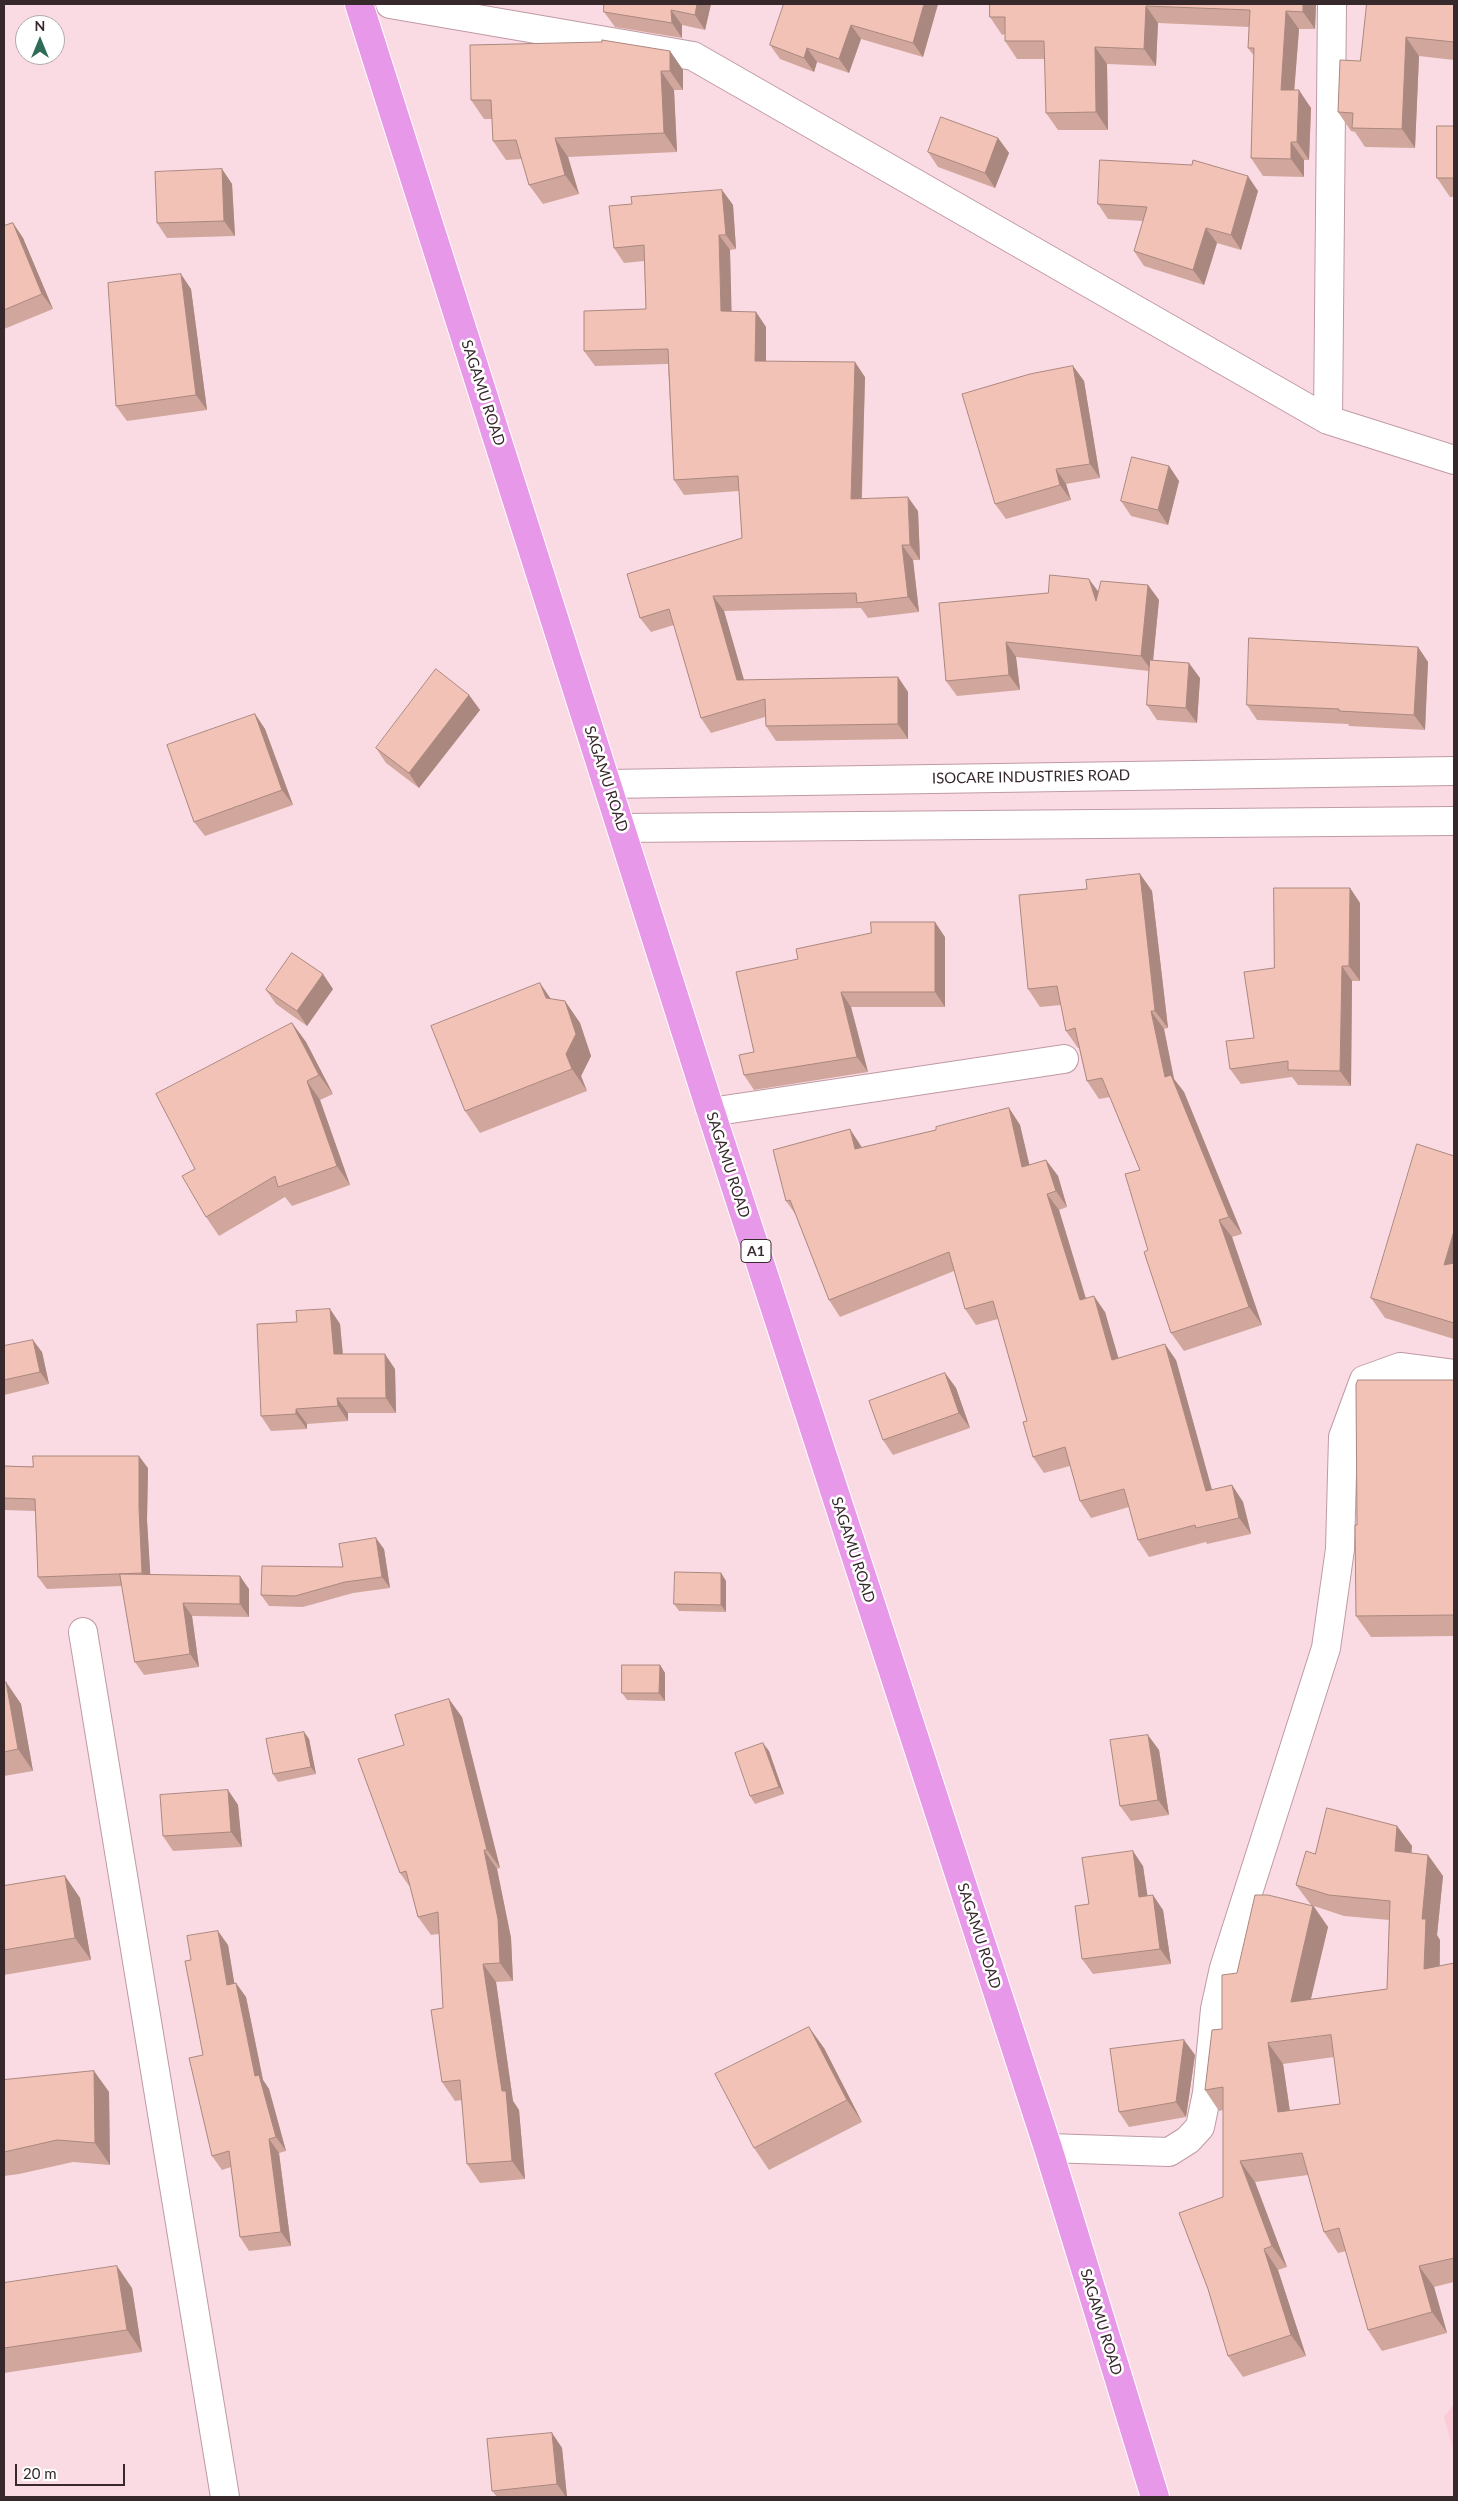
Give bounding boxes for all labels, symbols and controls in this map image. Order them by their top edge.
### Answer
north arrow [15,15,65,65]
text: N [35,17,45,34]
street label: SAGAMU ROAD [457,338,509,448]
street label: SAGAMU ROAD [580,724,632,834]
street label: ISOCARE INDUSTRIES ROAD [932,766,1130,788]
street label: SAGAMU ROAD [702,1110,754,1220]
road number: A1 [741,1240,771,1262]
street label: SAGAMU ROAD [827,1495,879,1605]
street label: SAGAMU ROAD [953,1881,1005,1991]
street label: SAGAMU ROAD [1076,2267,1126,2377]
scale bar [18,2454,128,2486]
text: 20 m [23,2464,57,2482]

